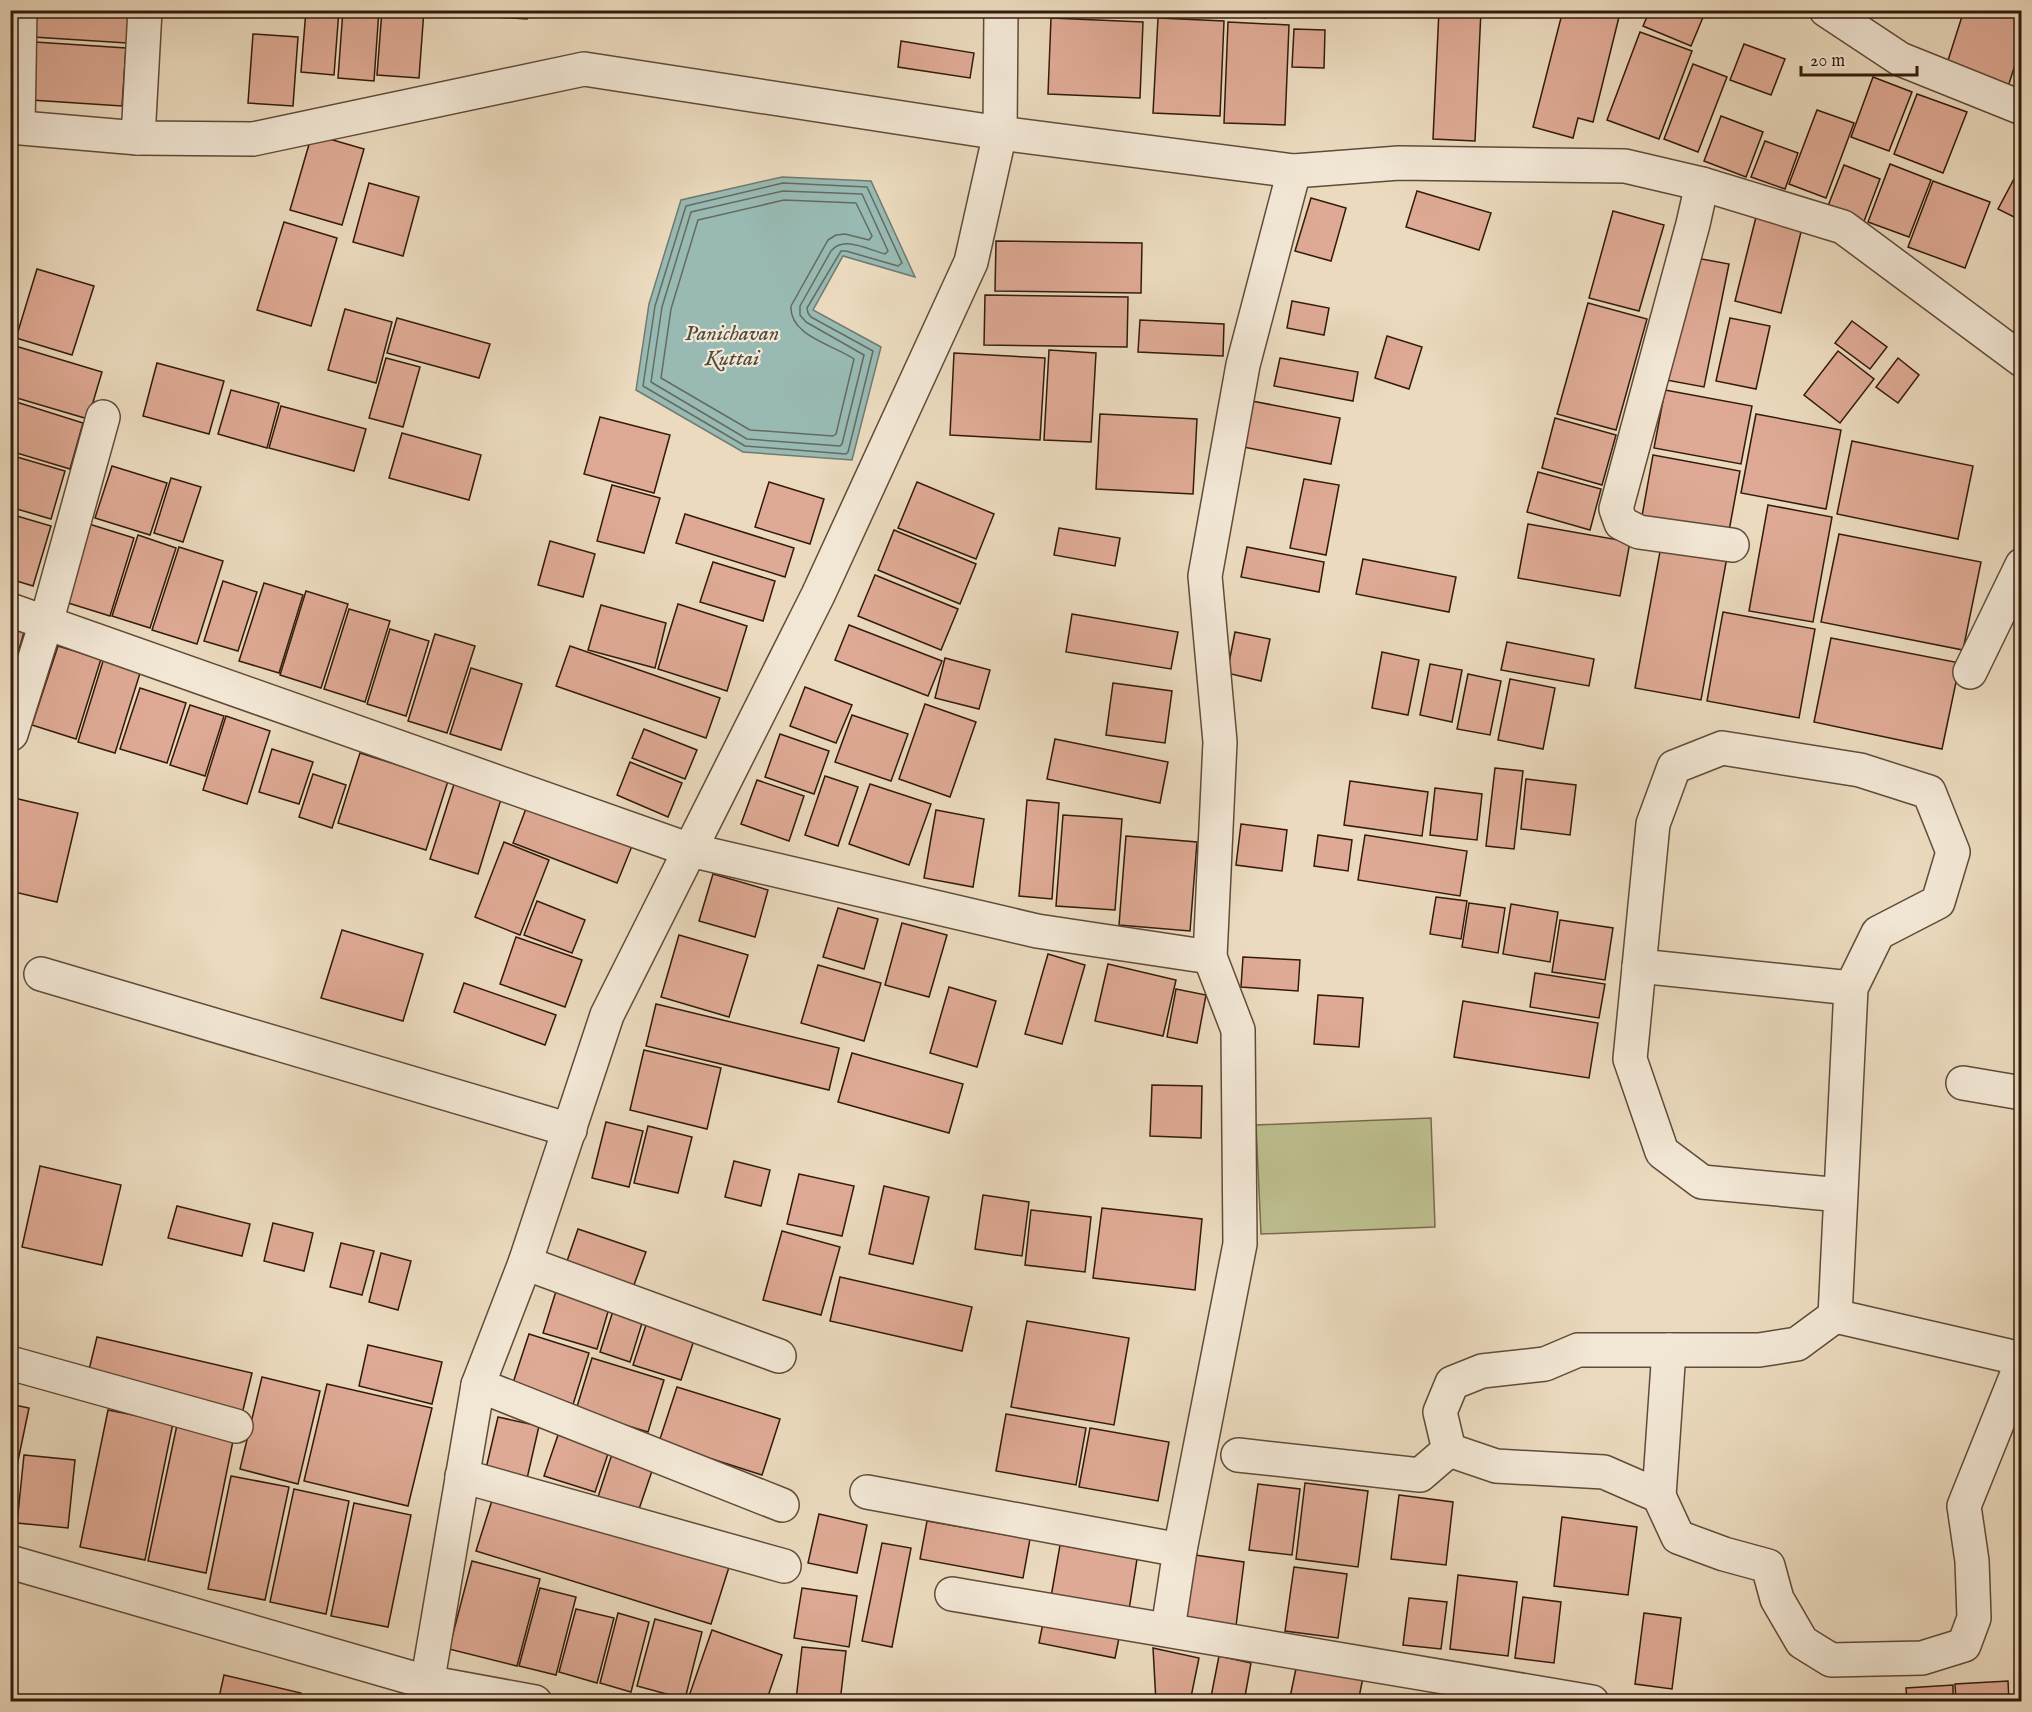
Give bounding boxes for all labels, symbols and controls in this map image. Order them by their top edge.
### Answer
scale bar [1801,39,1916,77]
text: 20 m [1810,50,1845,73]
water label: Panichavan Kuttai [685,320,779,373]

